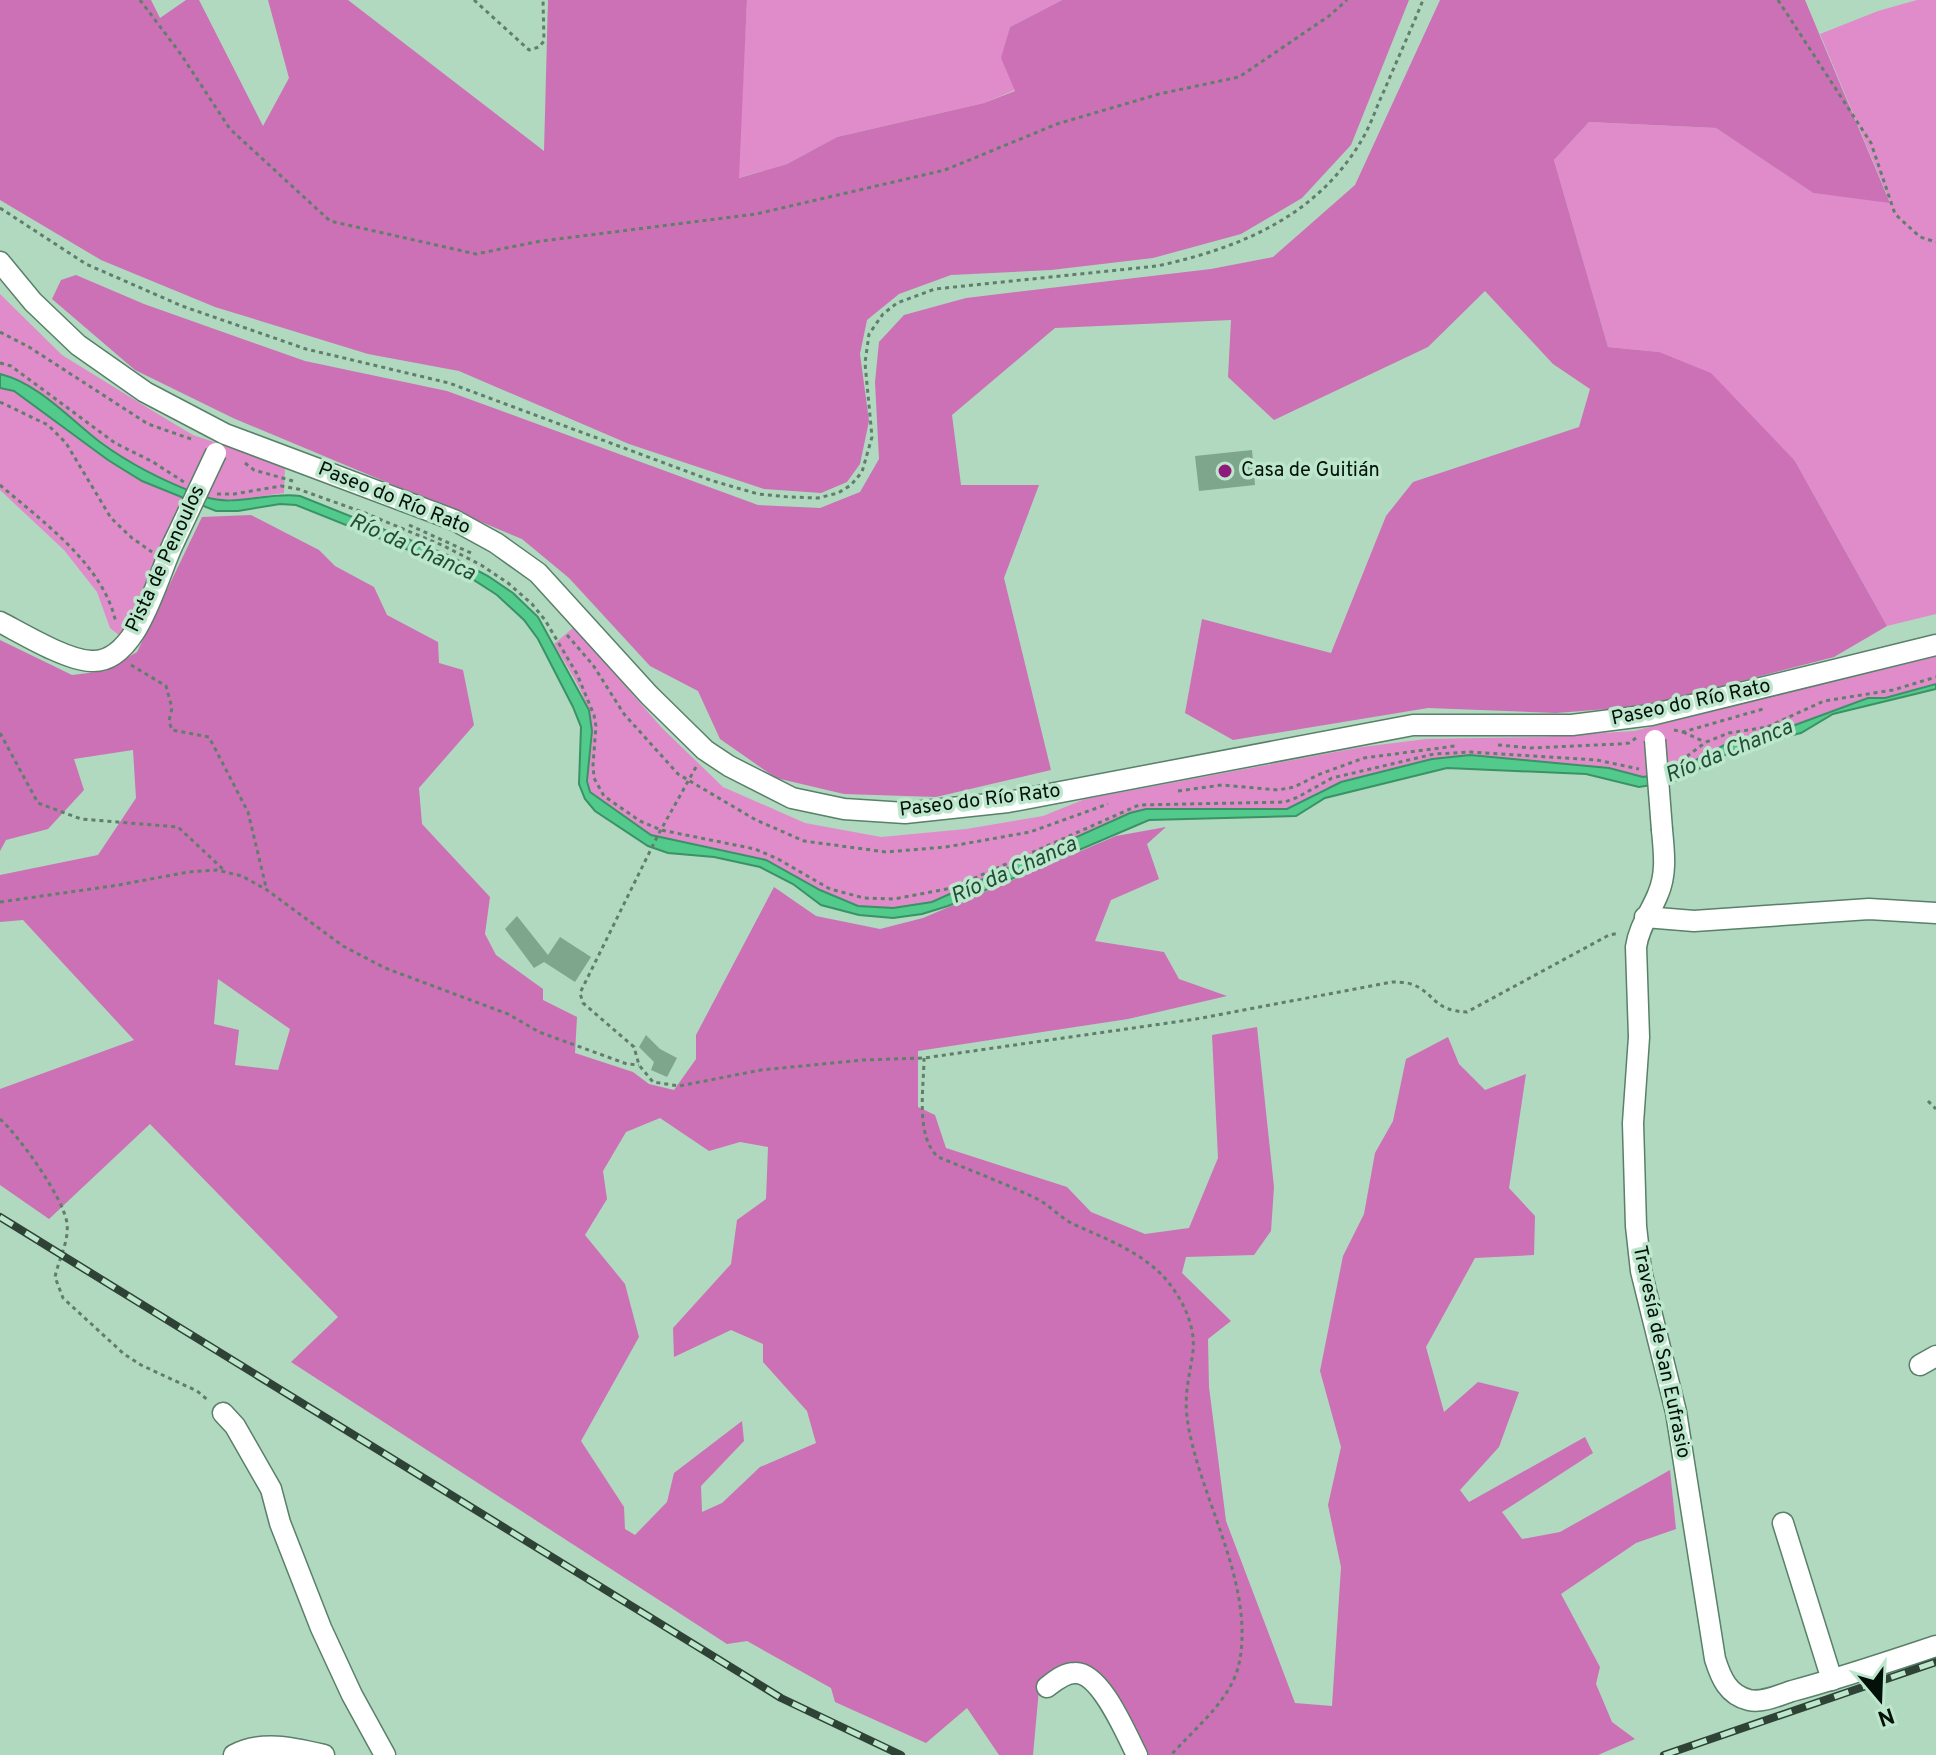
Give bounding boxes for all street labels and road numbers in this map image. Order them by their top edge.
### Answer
street label: Paseo do Río Rato [314,457,474,541]
street label: Pista de Penoulos [121,481,211,637]
street label: Paseo do Río Rato [1609,673,1773,733]
street label: Paseo do Río Rato [898,778,1062,824]
street label: Travesía de San Eufrasio [1626,1243,1696,1461]

